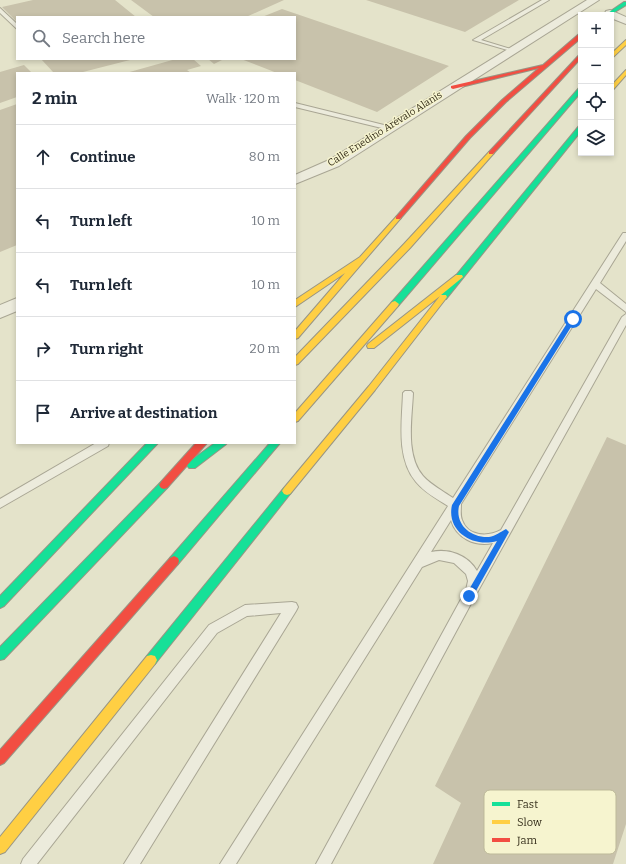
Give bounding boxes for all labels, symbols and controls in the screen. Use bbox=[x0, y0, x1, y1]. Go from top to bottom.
map controls bbox=[578, 12, 614, 156]
button: + bbox=[578, 12, 614, 48]
search box bbox=[16, 16, 296, 60]
icon: search bbox=[30, 27, 52, 49]
text: Search here bbox=[62, 29, 145, 47]
button: − bbox=[578, 48, 614, 84]
button: locate bbox=[578, 84, 614, 120]
text: 2 min bbox=[32, 88, 77, 109]
street label: Calle Enedino Arévalo Alanís bbox=[325, 88, 445, 169]
text: Walk · 120 m bbox=[206, 91, 280, 106]
button: layers bbox=[578, 120, 614, 156]
icon: ahead bbox=[32, 146, 54, 168]
text: Continue bbox=[70, 148, 136, 166]
text: 80 m bbox=[249, 149, 280, 164]
icon: left bbox=[32, 210, 54, 232]
text: Turn left bbox=[70, 212, 132, 230]
text: 10 m bbox=[251, 213, 280, 228]
icon: left bbox=[32, 274, 54, 296]
text: Turn left bbox=[70, 276, 132, 294]
text: 10 m bbox=[251, 277, 280, 292]
route start bbox=[564, 310, 582, 328]
icon: right bbox=[32, 338, 54, 360]
text: Turn right bbox=[70, 340, 143, 358]
text: 20 m bbox=[250, 341, 280, 356]
icon: arrive bbox=[32, 402, 54, 424]
text: Arrive at destination bbox=[70, 404, 217, 422]
route end bbox=[460, 587, 478, 605]
legend bbox=[484, 790, 616, 854]
text: Fast bbox=[517, 798, 538, 811]
text: Slow bbox=[517, 816, 542, 829]
text: Jam bbox=[516, 834, 537, 847]

